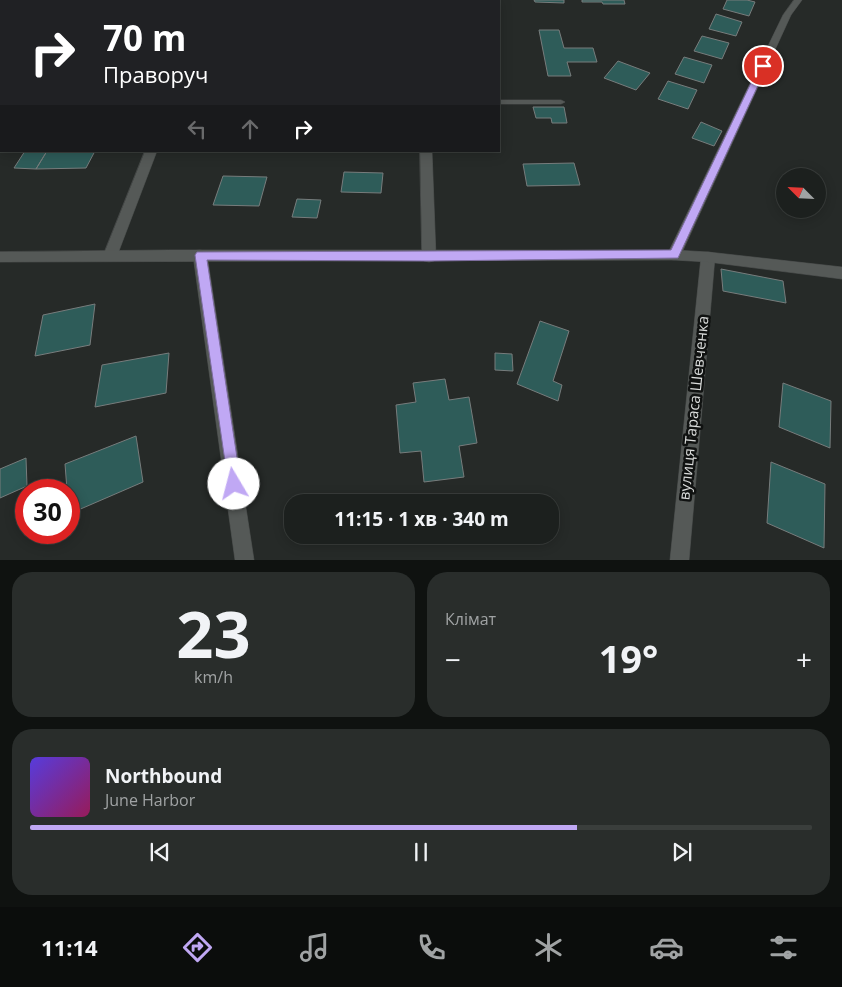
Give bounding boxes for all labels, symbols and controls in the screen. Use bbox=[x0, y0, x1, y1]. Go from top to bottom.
text: 70 m bbox=[103, 14, 186, 61]
icon: right bbox=[20, 20, 85, 85]
pin bbox=[742, 45, 784, 87]
icon: arrive bbox=[749, 52, 777, 80]
text: Праворуч bbox=[103, 59, 208, 89]
icon: left bbox=[183, 115, 211, 143]
icon: ahead bbox=[236, 115, 264, 143]
icon: right bbox=[289, 115, 317, 143]
north arrow bbox=[776, 168, 826, 218]
map controls bbox=[776, 168, 826, 218]
street label: вулиця Тараса Шевченка bbox=[673, 315, 713, 501]
position arrow bbox=[207, 457, 259, 509]
speed limit sign: 30 bbox=[15, 479, 80, 544]
text: 11:15 · 1 хв · 340 m bbox=[334, 506, 509, 532]
text: 23 bbox=[176, 589, 251, 677]
text: Клімат bbox=[445, 608, 496, 630]
text: 19° bbox=[599, 632, 658, 684]
text: − bbox=[445, 640, 461, 678]
text: + bbox=[796, 640, 812, 678]
text: km/h bbox=[194, 666, 233, 688]
text: Northbound bbox=[105, 763, 222, 789]
text: June Harbor bbox=[105, 789, 195, 811]
icon: previous bbox=[146, 838, 174, 866]
icon: pause bbox=[407, 838, 435, 866]
icon: next bbox=[668, 838, 696, 866]
icon: directions bbox=[180, 930, 215, 965]
icon: music bbox=[297, 930, 332, 965]
icon: phone bbox=[414, 930, 449, 965]
icon: climate bbox=[531, 930, 566, 965]
icon: car bbox=[649, 930, 684, 965]
icon: filters bbox=[766, 930, 801, 965]
text: 11:14 bbox=[41, 932, 98, 962]

